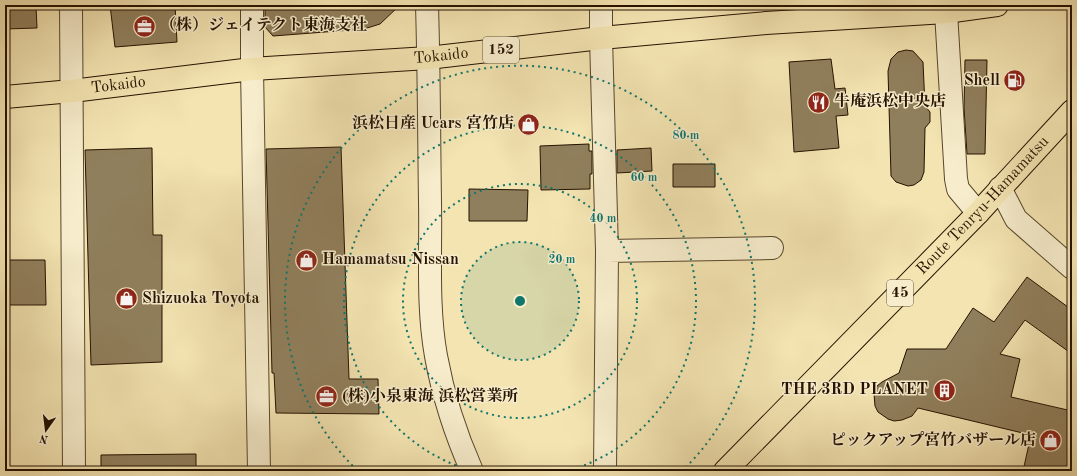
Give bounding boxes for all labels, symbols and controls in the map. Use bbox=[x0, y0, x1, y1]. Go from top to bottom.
office icon: （株）ジェイテクト東海支社 bbox=[132, 13, 158, 39]
place label: （株）ジェイテクト東海支社 bbox=[160, 16, 367, 34]
road number: 152 bbox=[483, 37, 519, 63]
street label: Tokaido bbox=[413, 45, 469, 67]
fuel station icon: Shell bbox=[1002, 68, 1028, 94]
place label: Shell bbox=[964, 73, 1000, 89]
street label: Tokaido bbox=[90, 74, 147, 97]
restaurant icon: 牛庵浜松中央店 bbox=[806, 89, 832, 115]
place label: 牛庵浜松中央店 bbox=[834, 92, 946, 110]
shop icon: 浜松日産 Ucars 宮竹店 bbox=[516, 111, 542, 137]
place label: 浜松日産 Ucars 宮竹店 bbox=[352, 114, 514, 132]
text: 80 m bbox=[673, 130, 700, 142]
street label: Route Tenryu-Hamamatsu bbox=[914, 133, 1052, 278]
text: 60 m bbox=[631, 172, 658, 184]
text: 40 m bbox=[590, 213, 617, 225]
shop icon: Hamamatsu Nissan bbox=[293, 247, 319, 273]
place label: Hamamatsu Nissan bbox=[322, 252, 459, 268]
text: 20 m bbox=[549, 254, 576, 266]
road number: 45 bbox=[887, 280, 913, 306]
shop icon: Shizuoka Toyota bbox=[113, 286, 139, 312]
place label: Shizuoka Toyota bbox=[142, 291, 260, 307]
centre of rings bbox=[513, 294, 527, 308]
building icon: THE 3RD PLANET bbox=[931, 377, 957, 403]
place label: THE 3RD PLANET bbox=[781, 382, 928, 398]
office icon: (株)小泉東海 浜松営業所 bbox=[314, 384, 340, 410]
place label: (株)小泉東海 浜松営業所 bbox=[342, 387, 518, 405]
north arrow bbox=[26, 410, 66, 450]
shop icon: ピックアップ宮竹バザール店 bbox=[1038, 428, 1064, 454]
place label: ピックアップ宮竹バザール店 bbox=[830, 431, 1036, 449]
text: N bbox=[38, 432, 49, 445]

